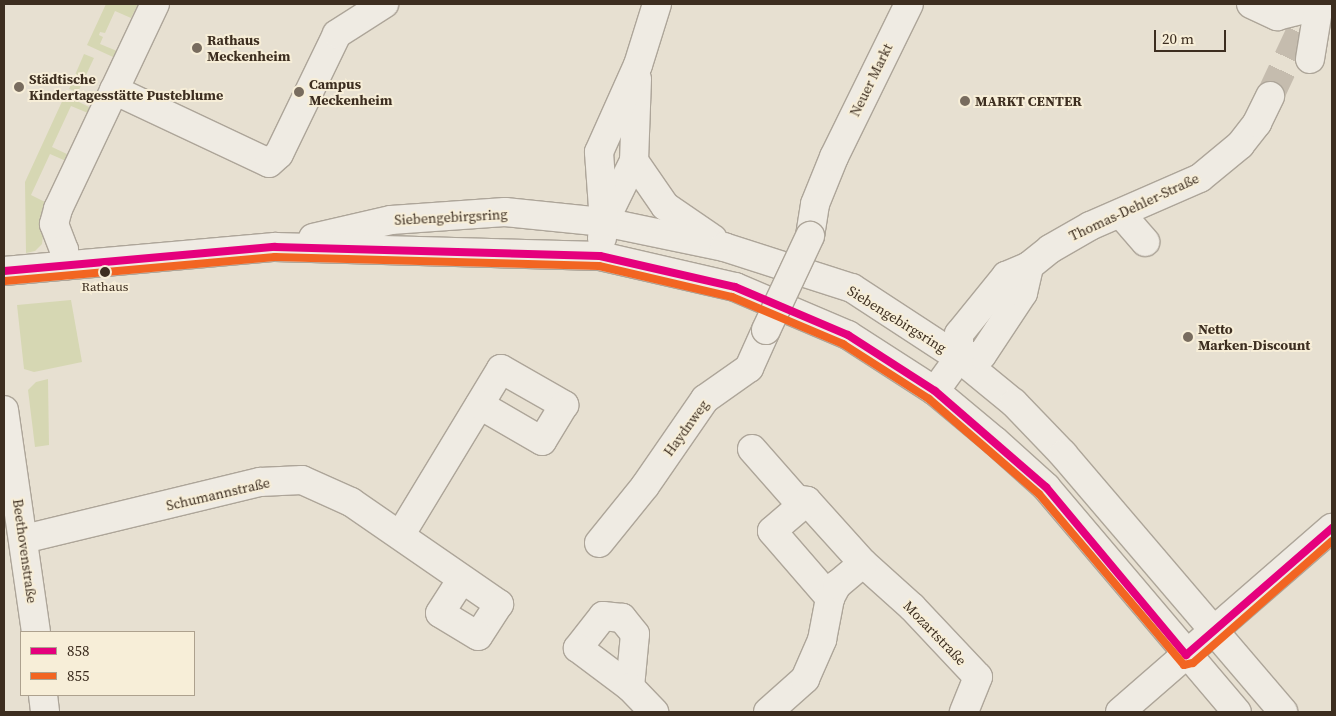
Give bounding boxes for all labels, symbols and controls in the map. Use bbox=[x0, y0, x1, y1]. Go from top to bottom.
scale bar bbox=[1156, 20, 1228, 52]
text: 20 m bbox=[1162, 28, 1194, 49]
place label: Rathaus Meckenheim bbox=[207, 32, 290, 64]
street label: Neuer Markt bbox=[846, 41, 896, 119]
marker: Rathaus Meckenheim bbox=[191, 42, 203, 54]
place label: Städtische Kindertagesstätte Pusteblume bbox=[29, 71, 223, 104]
place label: Campus Meckenheim bbox=[309, 76, 392, 108]
marker: Städtische Kindertagesstätte Pusteblume bbox=[13, 81, 25, 93]
marker: Campus Meckenheim bbox=[293, 86, 305, 98]
place label: MARKT CENTER bbox=[975, 93, 1082, 109]
marker: MARKT CENTER bbox=[959, 95, 971, 107]
street label: Thomas-Dehler-Straße bbox=[1066, 170, 1202, 244]
street label: Siebengebirgsring bbox=[394, 206, 508, 228]
marker: Rathaus bbox=[100, 267, 110, 277]
place label: Rathaus bbox=[82, 279, 128, 295]
street label: Siebengebirgsring bbox=[844, 282, 950, 356]
place label: Netto Marken-Discount bbox=[1198, 321, 1310, 354]
marker: Netto Marken-Discount bbox=[1182, 331, 1194, 343]
street label: Haydnweg bbox=[660, 397, 712, 459]
street label: Schumannstraße bbox=[164, 474, 272, 514]
street label: Beethovenstraße bbox=[9, 498, 41, 604]
street label: Mozartstraße bbox=[900, 597, 970, 669]
legend bbox=[20, 631, 195, 696]
text: 858 bbox=[67, 640, 90, 661]
text: 855 bbox=[67, 665, 90, 686]

